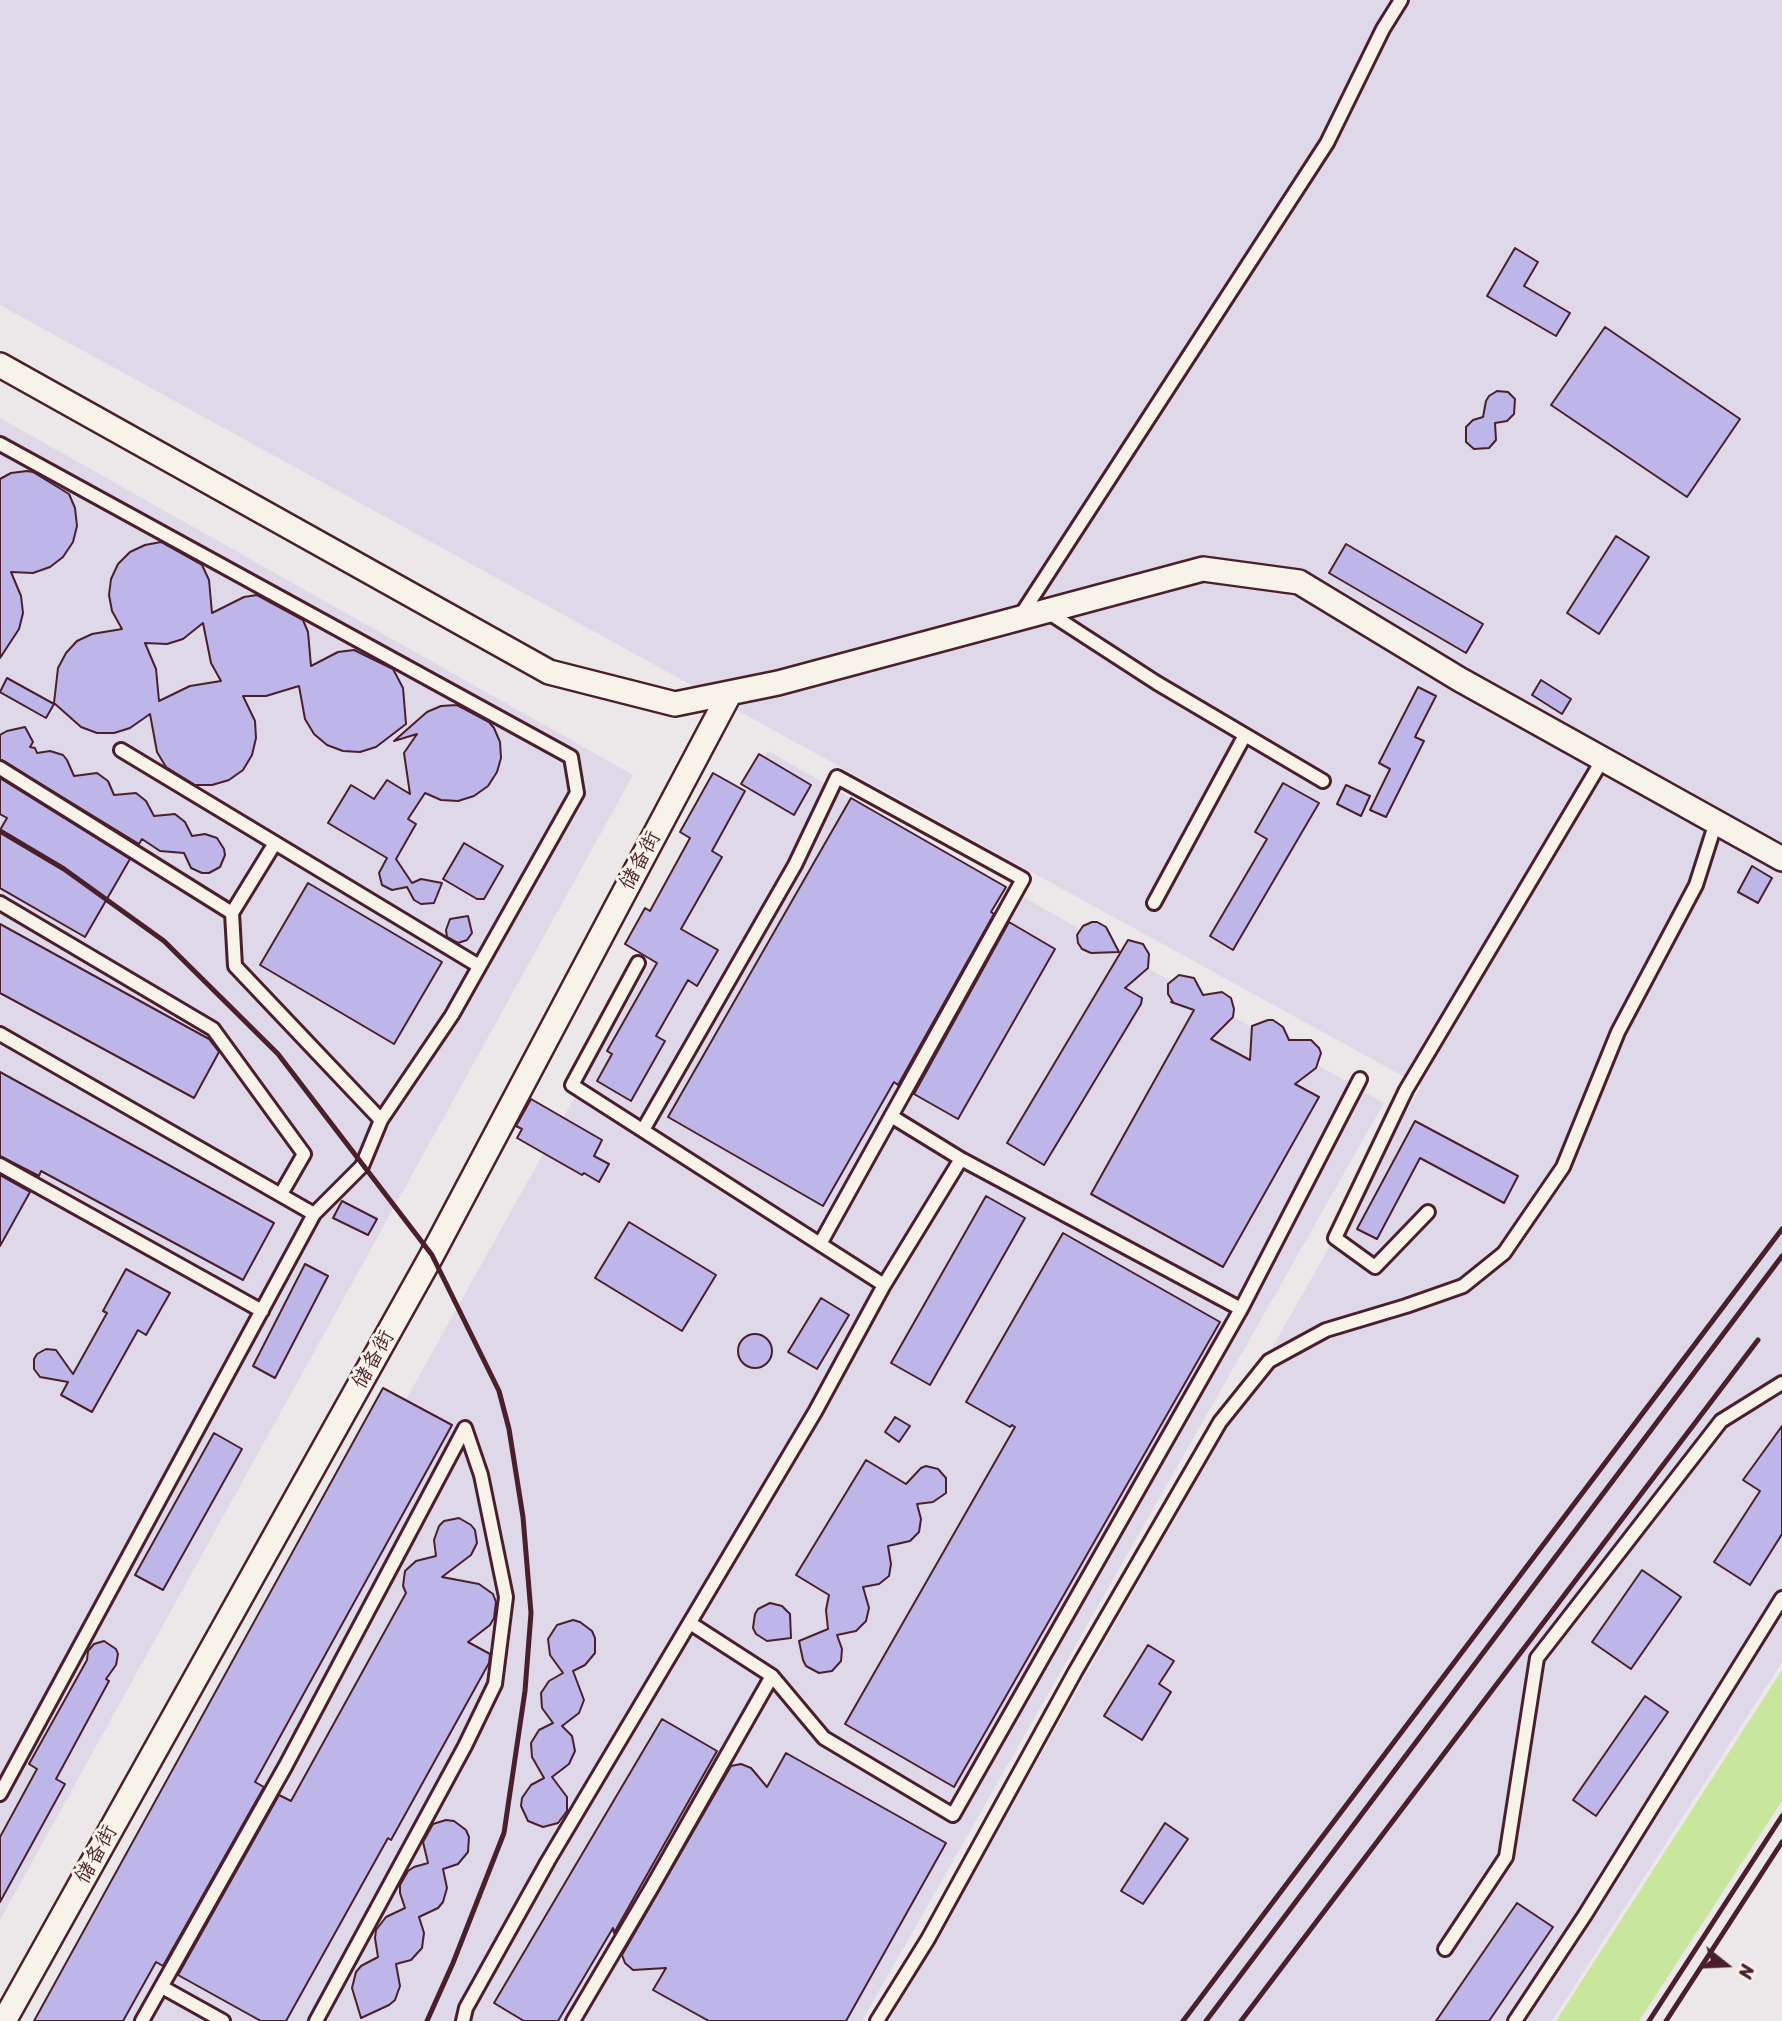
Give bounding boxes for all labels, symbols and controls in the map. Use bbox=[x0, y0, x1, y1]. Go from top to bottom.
street label: 储备街 bbox=[615, 827, 667, 895]
street label: 储备街 bbox=[348, 1326, 400, 1394]
street label: 储备街 bbox=[71, 1821, 123, 1889]
north arrow bbox=[1691, 1930, 1761, 2000]
text: N bbox=[1729, 1960, 1764, 1983]

